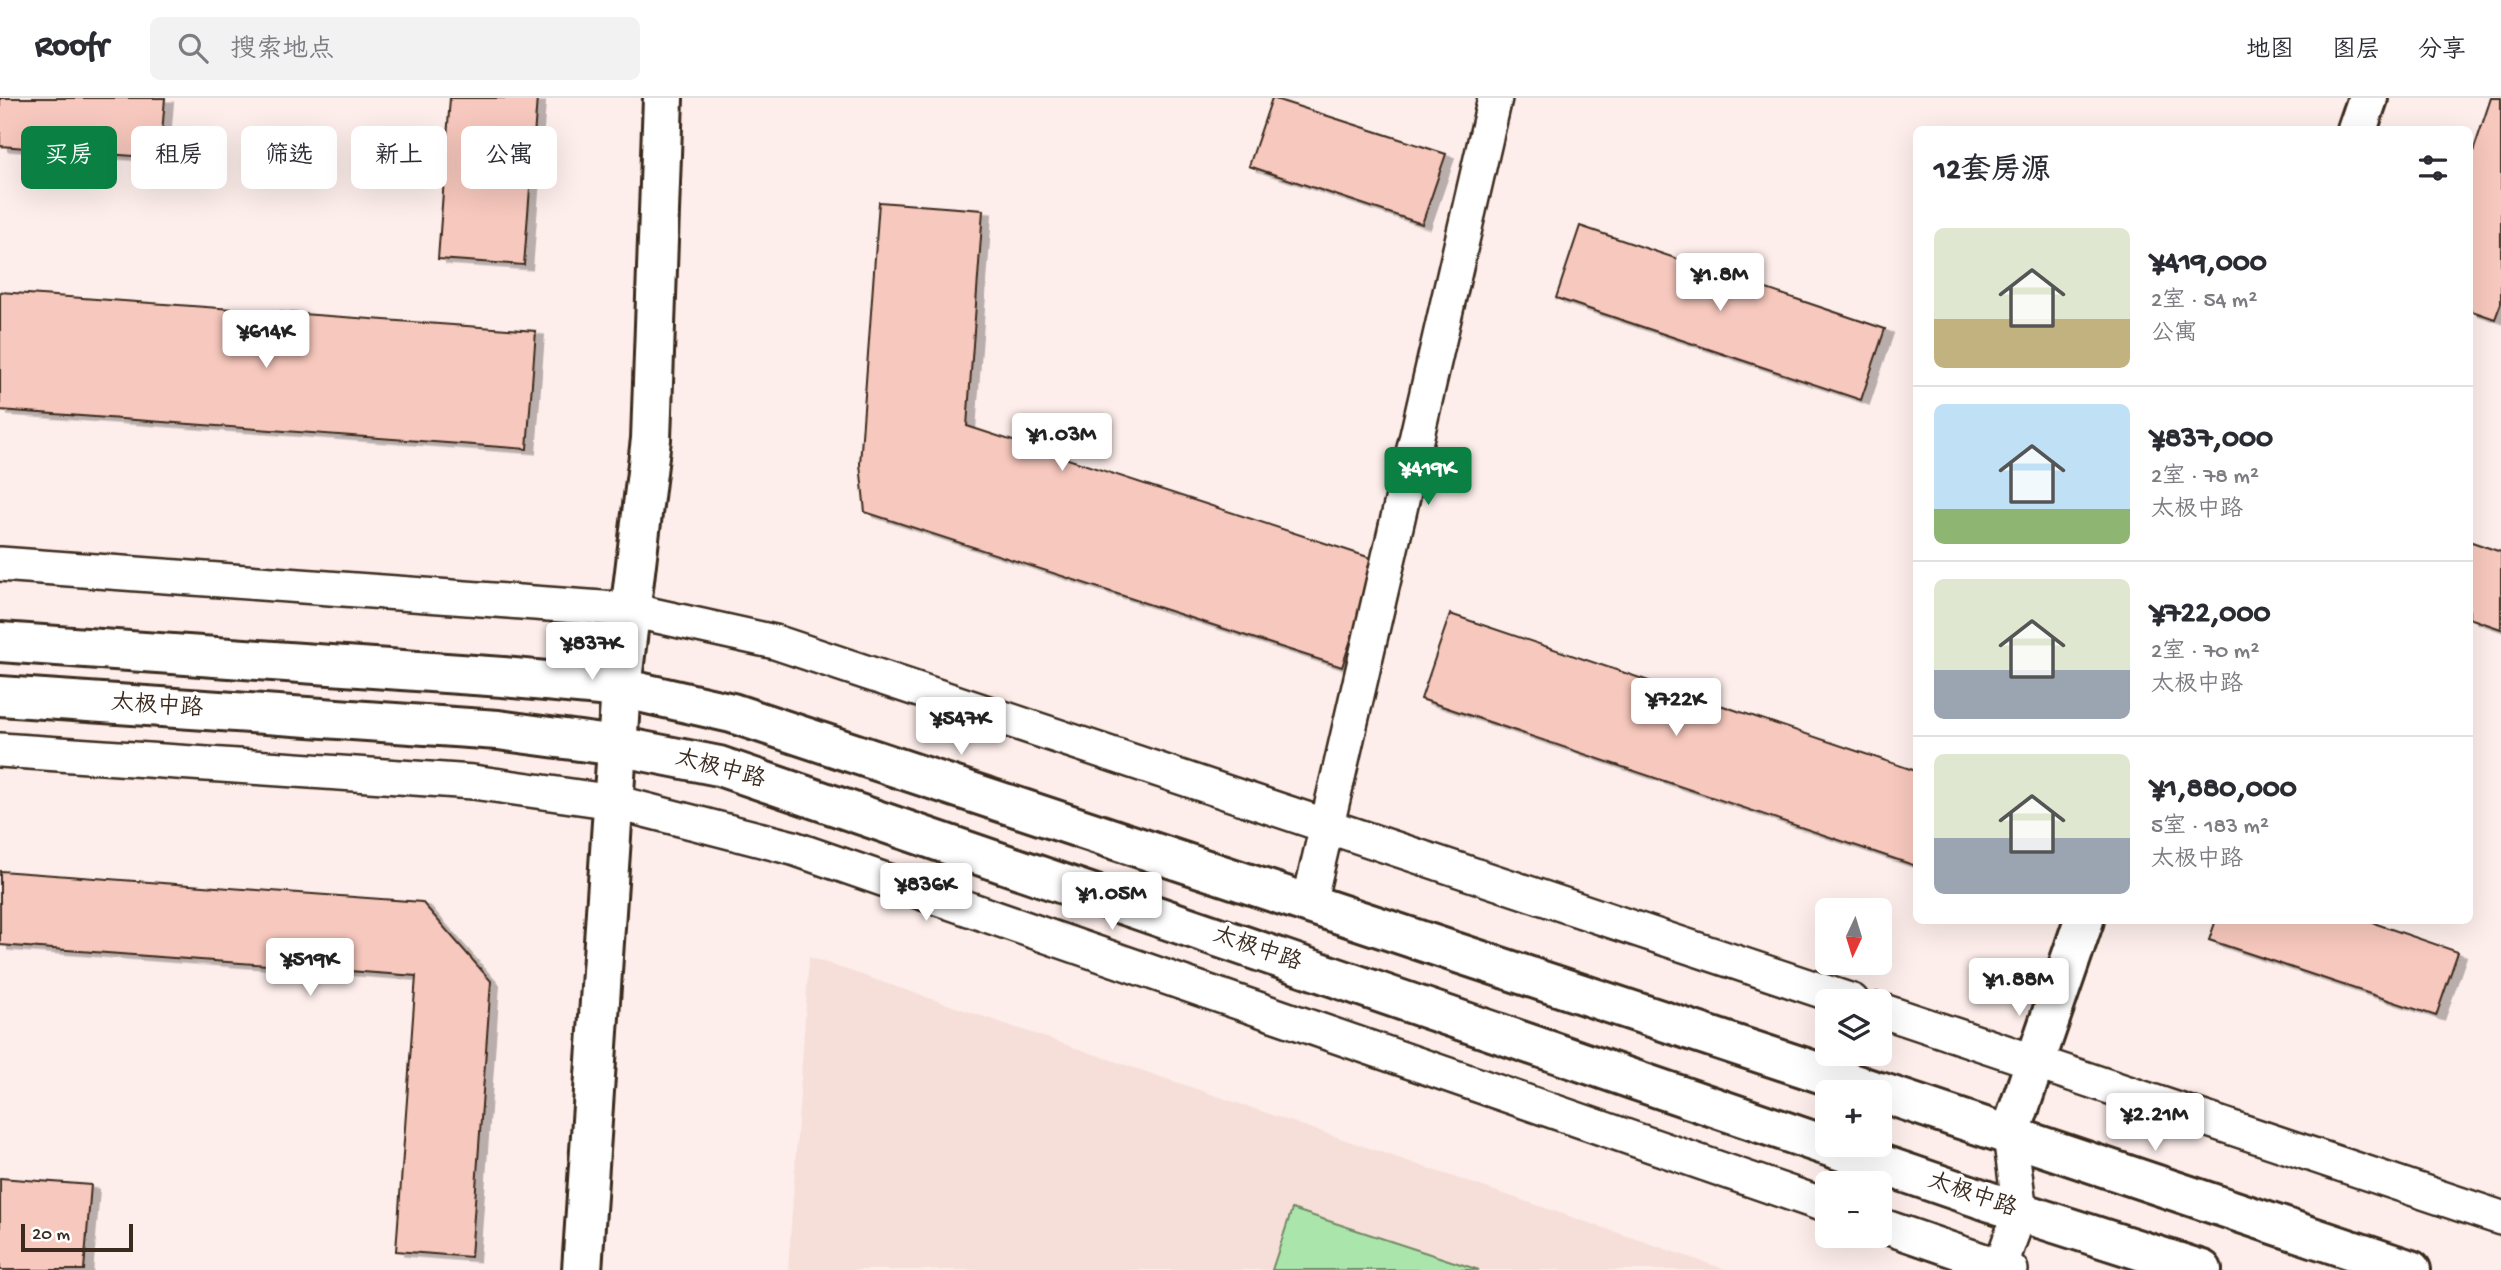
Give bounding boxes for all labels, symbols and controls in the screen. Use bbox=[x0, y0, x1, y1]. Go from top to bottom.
search box bbox=[150, 17, 640, 80]
text: Roofr bbox=[35, 29, 108, 67]
icon: search bbox=[174, 29, 212, 67]
text: 搜索地点 bbox=[230, 36, 334, 67]
text: 地图 bbox=[2246, 37, 2294, 66]
text: 图层 bbox=[2332, 37, 2380, 66]
text: 分享 bbox=[2418, 37, 2466, 66]
chip: 买房 bbox=[21, 126, 117, 189]
chip: 租房 bbox=[131, 126, 227, 189]
chip: 筛选 bbox=[241, 126, 337, 189]
chip: 新上 bbox=[351, 126, 447, 189]
chip: 公寓 bbox=[461, 126, 557, 189]
icon: filters bbox=[2414, 149, 2452, 187]
text: 12套房源 bbox=[1934, 155, 2051, 190]
text: ¥419,000 bbox=[2151, 247, 2267, 282]
pin: ¥1.8M bbox=[1671, 254, 1769, 313]
icon: home bbox=[1990, 256, 2074, 340]
text: ¥1.8M bbox=[1692, 262, 1748, 289]
text: 2室 · 54 m² bbox=[2151, 288, 2257, 315]
pin: ¥614K bbox=[217, 310, 315, 370]
text: ¥614K bbox=[238, 319, 294, 346]
text: 公寓 bbox=[2151, 321, 2197, 348]
pin: ¥1.03M bbox=[1005, 414, 1119, 473]
text: ¥1.03M bbox=[1028, 422, 1096, 449]
text: ¥837,000 bbox=[2151, 423, 2273, 458]
icon: home bbox=[1990, 432, 2074, 516]
pin: ¥419K bbox=[1379, 448, 1477, 507]
text: ¥419K bbox=[1400, 456, 1456, 483]
text: 2室 · 78 m² bbox=[2151, 464, 2259, 491]
text: 太极中路 bbox=[2151, 497, 2243, 524]
text: ¥722,000 bbox=[2151, 598, 2270, 633]
icon: home bbox=[1990, 607, 2074, 691]
pin: ¥837K bbox=[543, 622, 641, 682]
text: ¥837K bbox=[562, 631, 622, 658]
text: 2室 · 70 m² bbox=[2151, 639, 2259, 666]
text: 太极中路 bbox=[2151, 672, 2243, 699]
pin: ¥722K bbox=[1627, 678, 1725, 738]
text: ¥722K bbox=[1647, 687, 1705, 714]
street label: 太极中路 bbox=[110, 689, 204, 724]
pin: ¥547K bbox=[912, 698, 1010, 757]
text: ¥547K bbox=[932, 706, 990, 733]
street label: 太极中路 bbox=[672, 744, 768, 795]
text: ¥1,880,000 bbox=[2151, 773, 2297, 808]
icon: home bbox=[1990, 782, 2074, 866]
text: 5室 · 183 m² bbox=[2151, 814, 2269, 841]
text: 太极中路 bbox=[2151, 847, 2243, 874]
pin: ¥836K bbox=[877, 864, 975, 923]
text: ¥836K bbox=[896, 872, 956, 899]
pin: ¥1.05M bbox=[1055, 872, 1169, 932]
text: ¥1.05M bbox=[1078, 881, 1146, 908]
north arrow bbox=[1815, 898, 1892, 975]
map controls bbox=[1815, 898, 1892, 1248]
street label: 太极中路 bbox=[1209, 921, 1305, 978]
pin: ¥519K bbox=[261, 939, 359, 998]
text: ¥519K bbox=[282, 947, 338, 974]
pin: ¥1.88M bbox=[1962, 958, 2076, 1018]
text: ¥1.88M bbox=[1985, 967, 2053, 994]
button: layers bbox=[1815, 989, 1892, 1066]
button: + bbox=[1815, 1080, 1892, 1157]
pin: ¥2.21M bbox=[2098, 1094, 2212, 1153]
text: ¥2.21M bbox=[2122, 1102, 2188, 1129]
street label: 太极中路 bbox=[1924, 1167, 2020, 1224]
button: − bbox=[1815, 1171, 1892, 1248]
scale bar bbox=[21, 1221, 133, 1253]
text: 20 m bbox=[32, 1224, 70, 1247]

